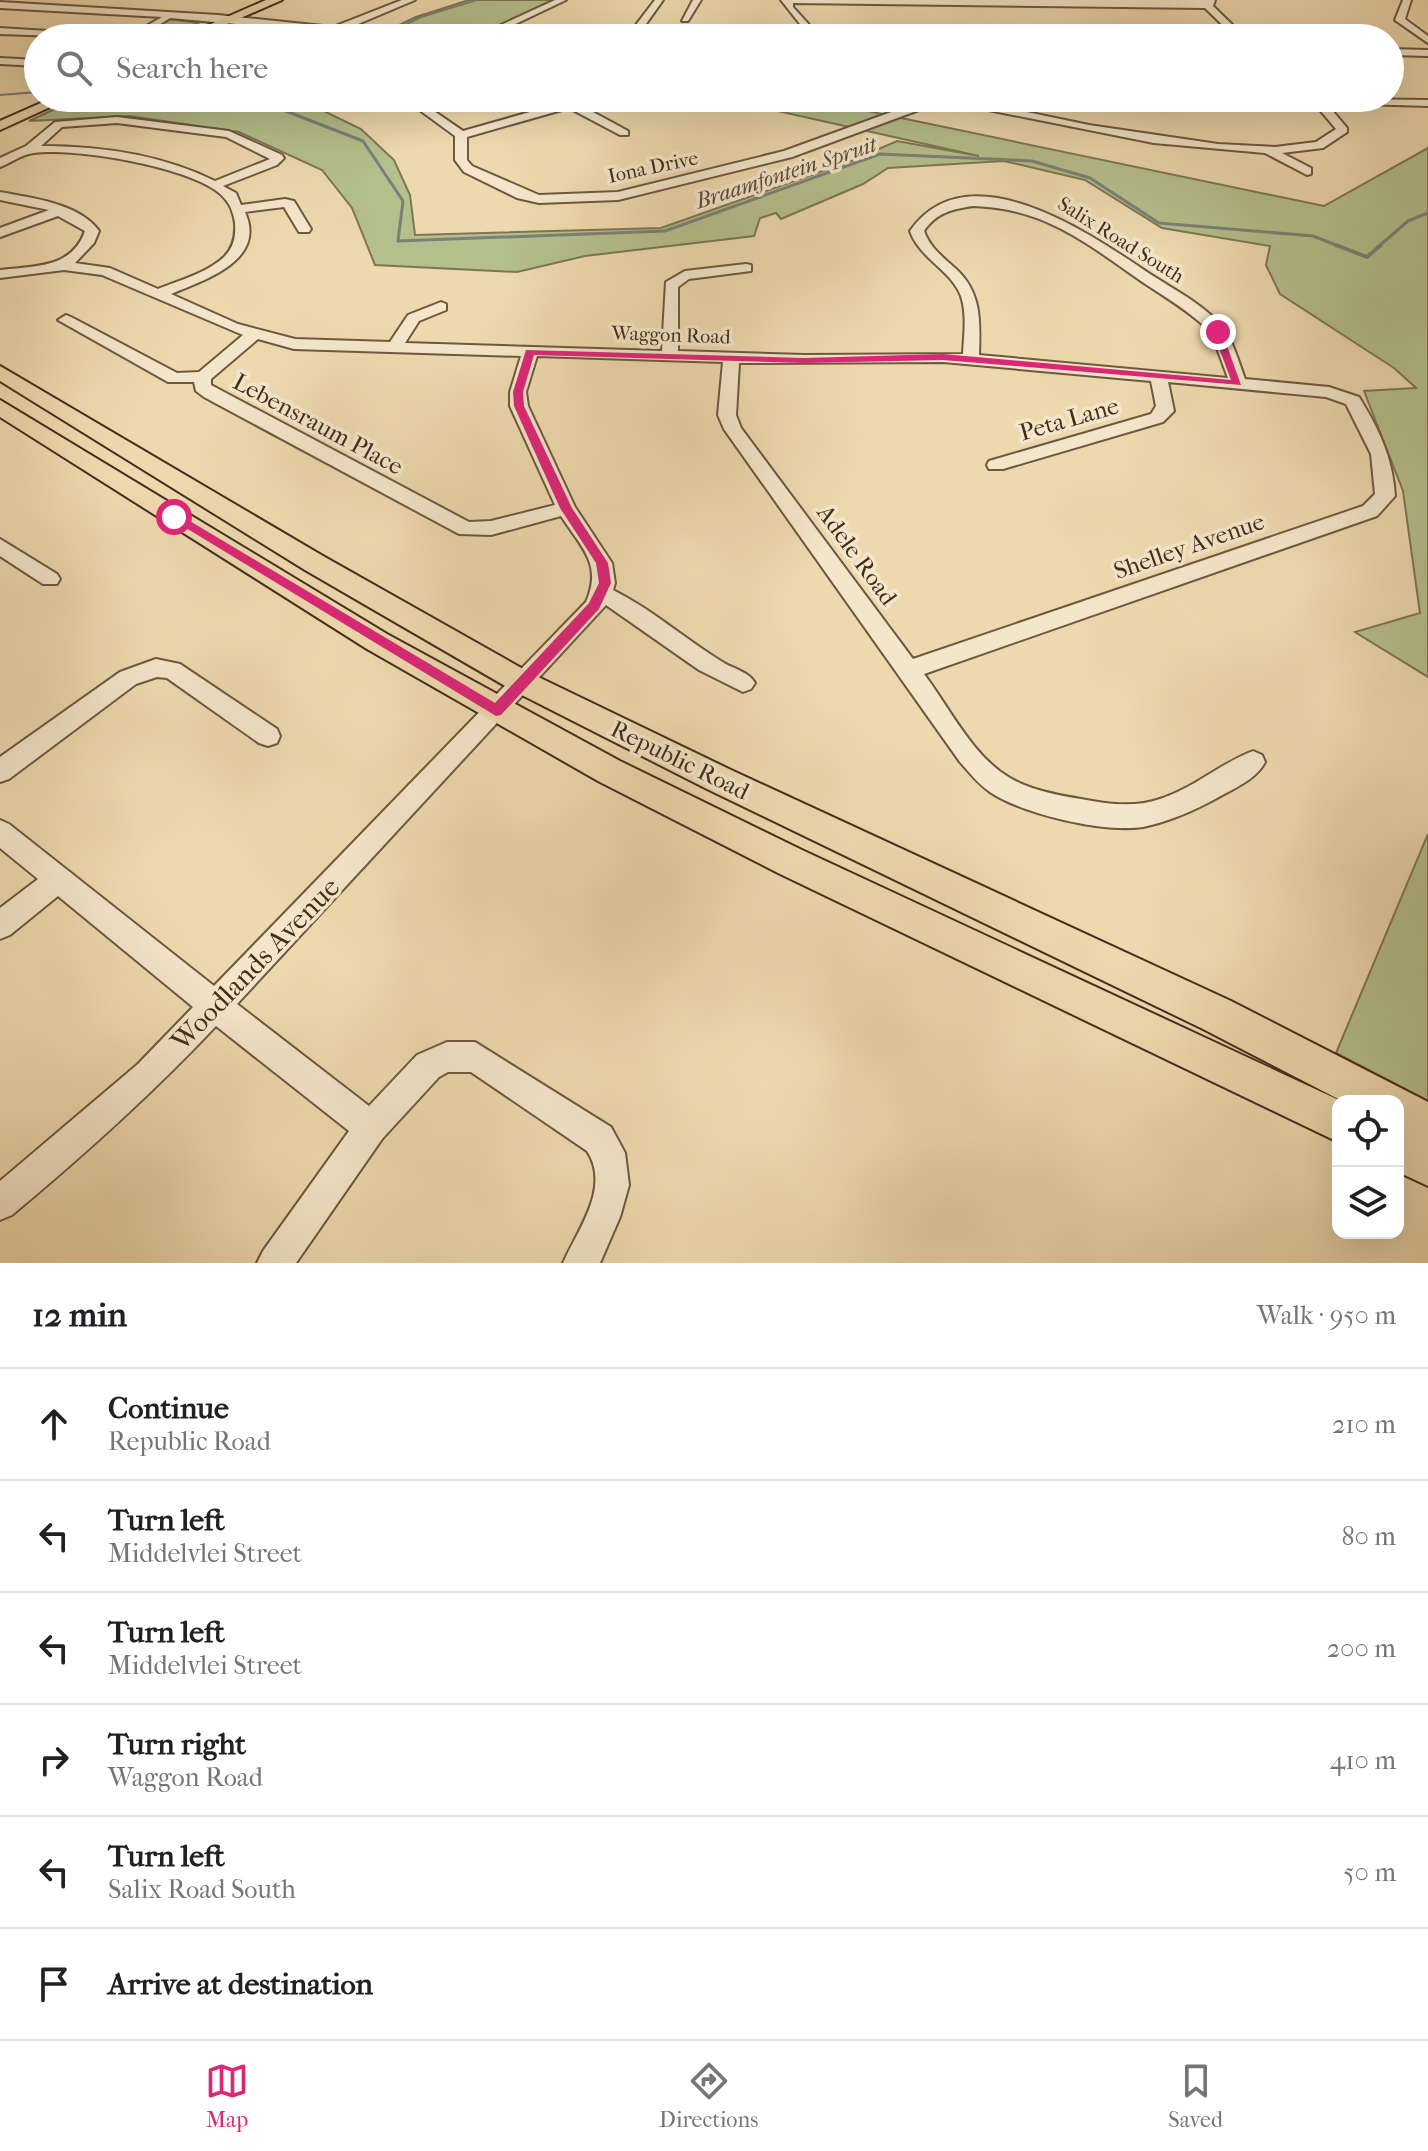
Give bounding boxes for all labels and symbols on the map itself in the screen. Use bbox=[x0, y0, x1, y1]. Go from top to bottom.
water label: Braamfontein Spruit bbox=[691, 131, 881, 215]
street label: Iona Drive bbox=[606, 146, 700, 188]
street label: Salix Road South bbox=[1054, 192, 1189, 288]
route end bbox=[1200, 314, 1236, 350]
street label: Waggon Road bbox=[610, 321, 732, 349]
street label: Lebensraum Place bbox=[228, 367, 408, 481]
street label: Peta Lane bbox=[1016, 391, 1122, 447]
route start bbox=[156, 499, 192, 535]
street label: Adele Road bbox=[811, 499, 903, 611]
street label: Shelley Avenue bbox=[1110, 507, 1268, 585]
street label: Republic Road bbox=[606, 714, 755, 806]
street label: Woodlands Avenue bbox=[163, 870, 346, 1058]

